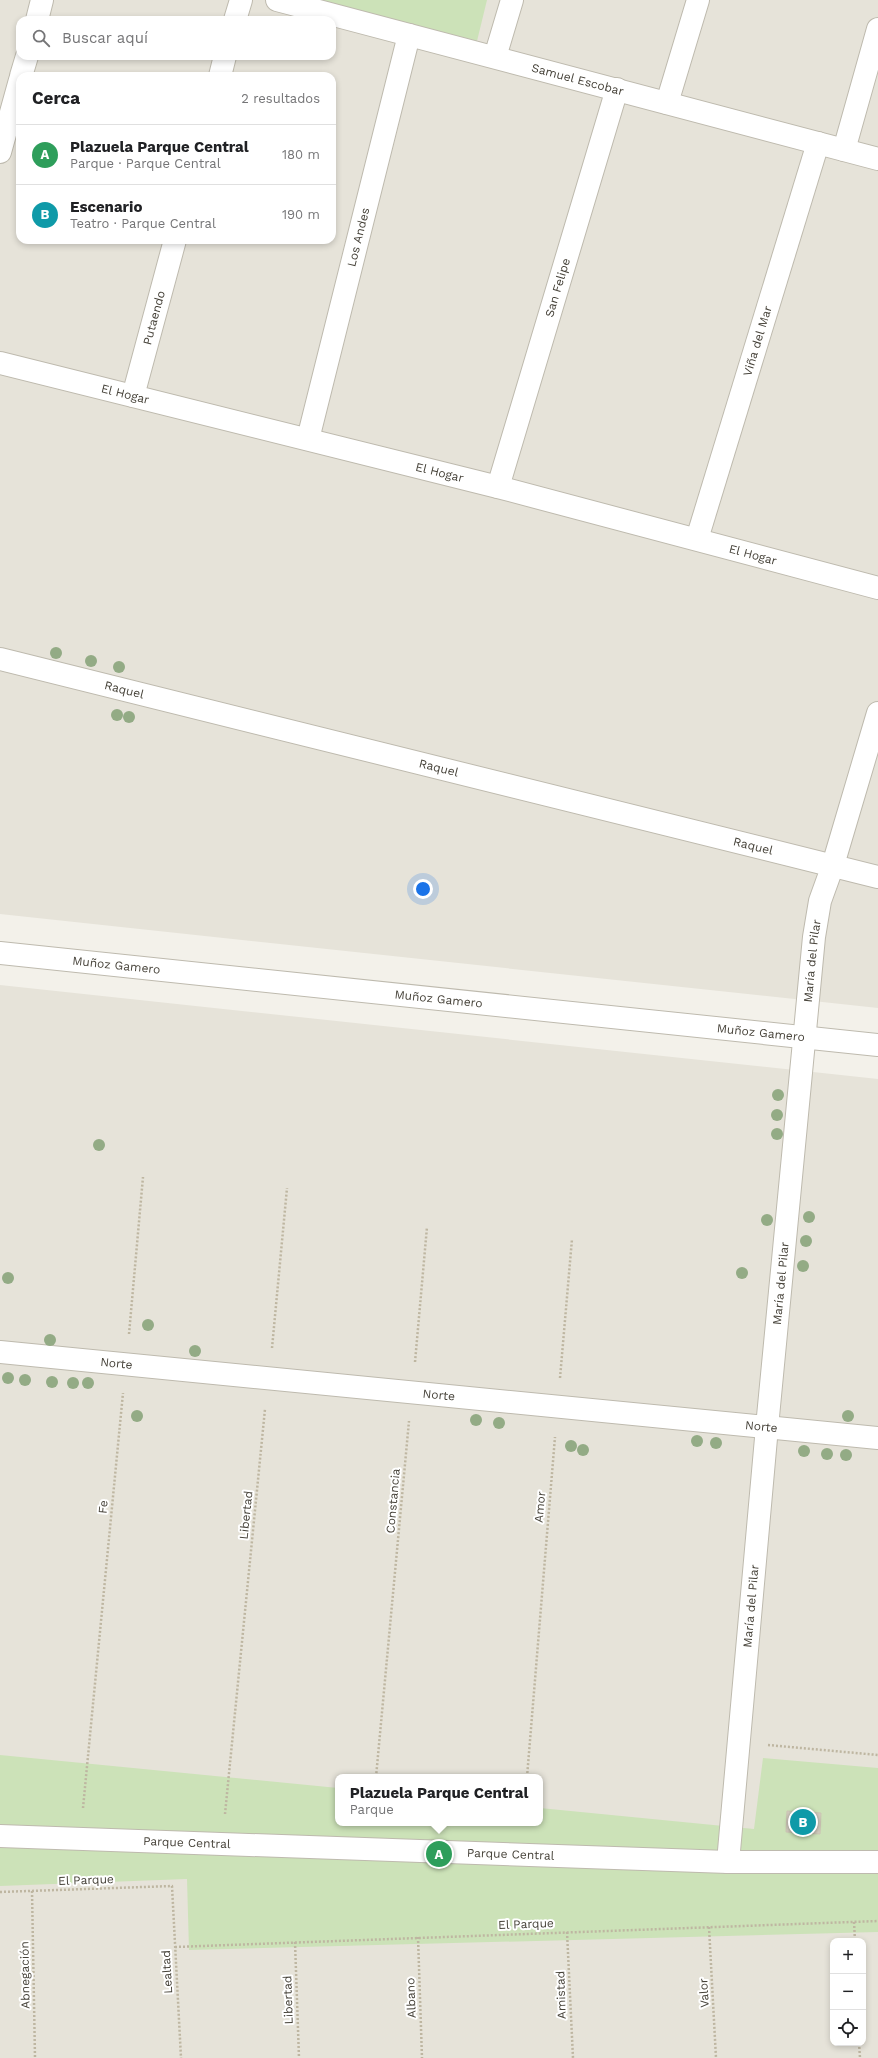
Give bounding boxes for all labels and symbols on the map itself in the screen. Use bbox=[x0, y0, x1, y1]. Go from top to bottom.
street label: Samuel Escobar bbox=[530, 61, 625, 98]
street label: Los Andes bbox=[344, 206, 373, 268]
street label: San Felipe bbox=[542, 256, 573, 319]
street label: Putaendo bbox=[140, 289, 168, 346]
street label: Viña del Mar bbox=[740, 304, 775, 378]
street label: El Hogar bbox=[100, 381, 151, 407]
street label: El Hogar bbox=[414, 460, 465, 485]
street label: El Hogar bbox=[727, 542, 779, 568]
street label: Raquel bbox=[103, 678, 146, 702]
street label: Raquel bbox=[417, 756, 460, 780]
street label: Raquel bbox=[732, 834, 775, 858]
your location bbox=[413, 879, 433, 899]
street label: María del Pilar bbox=[801, 918, 824, 1003]
street label: Muñoz Gamero bbox=[72, 954, 161, 977]
street label: Muñoz Gamero bbox=[394, 987, 483, 1011]
street label: Muñoz Gamero bbox=[716, 1021, 806, 1044]
street label: María del Pilar bbox=[770, 1241, 792, 1326]
street label: Norte bbox=[100, 1355, 133, 1372]
street label: Norte bbox=[422, 1386, 456, 1404]
street label: Norte bbox=[745, 1418, 778, 1435]
street label: Constancia bbox=[383, 1468, 403, 1534]
street label: Libertad bbox=[236, 1490, 256, 1540]
street label: Amor bbox=[532, 1491, 548, 1523]
street label: Fe bbox=[95, 1500, 111, 1514]
street label: María del Pilar bbox=[740, 1564, 762, 1648]
pin: B bbox=[790, 1807, 816, 1837]
street label: Parque Central bbox=[143, 1834, 231, 1851]
pin: A bbox=[426, 1839, 452, 1869]
street label: Parque Central bbox=[467, 1846, 555, 1863]
street label: El Parque bbox=[58, 1872, 114, 1888]
street label: El Parque bbox=[498, 1916, 554, 1932]
street label: Abnegación bbox=[17, 1941, 33, 2009]
street label: Lealtad bbox=[159, 1950, 175, 1994]
street label: Amistad bbox=[553, 1971, 569, 2019]
street label: Libertad bbox=[280, 1975, 296, 2025]
street label: Albano bbox=[403, 1977, 419, 2019]
street label: Valor bbox=[696, 1978, 712, 2008]

